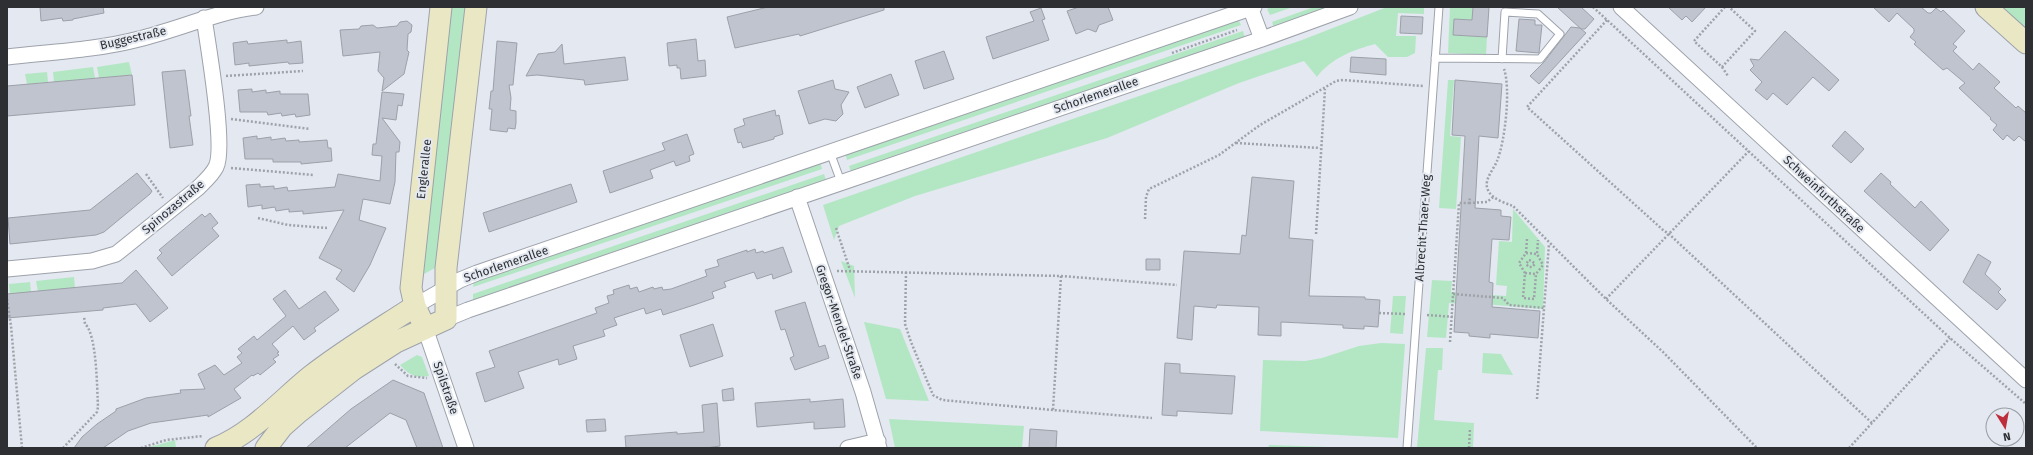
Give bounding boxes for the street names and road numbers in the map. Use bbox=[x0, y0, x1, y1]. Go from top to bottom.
street label: Buggestraße bbox=[99, 24, 167, 52]
street label: Schorlemerallee bbox=[1052, 74, 1140, 116]
street label: Englerallee bbox=[414, 138, 434, 200]
street label: Schweinfurthstraße bbox=[1780, 153, 1868, 235]
street label: Albrecht-Thaer-Weg bbox=[1412, 173, 1434, 282]
street label: Spinozastraße bbox=[139, 177, 207, 237]
street label: Schorlemerallee bbox=[462, 243, 550, 285]
street label: Gregor-Mendel-Straße bbox=[813, 263, 865, 381]
street label: Spilstraße bbox=[430, 360, 462, 416]

